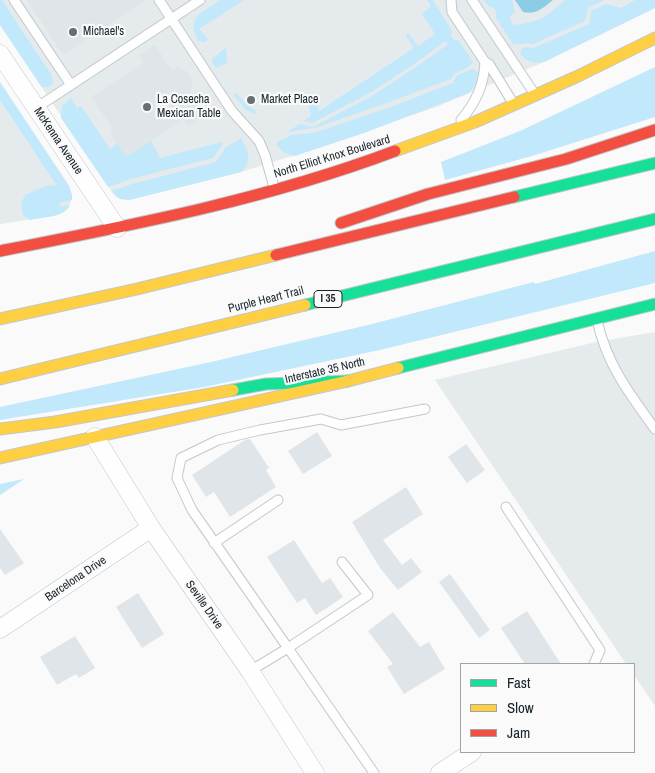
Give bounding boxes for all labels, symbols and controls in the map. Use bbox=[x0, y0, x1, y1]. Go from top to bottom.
place label: Michael's bbox=[83, 25, 124, 39]
marker: Michael's bbox=[67, 26, 79, 38]
place label: La Cosecha Mexican Table bbox=[157, 93, 221, 121]
place label: Market Place bbox=[261, 93, 318, 107]
marker: Market Place bbox=[245, 94, 257, 106]
marker: La Cosecha Mexican Table bbox=[141, 101, 153, 113]
street label: McKenna Avenue bbox=[30, 105, 86, 177]
street label: North Elliot Knox Boulevard bbox=[272, 132, 392, 182]
street label: Purple Heart Trail bbox=[227, 284, 305, 316]
road number: I 35 bbox=[314, 290, 342, 308]
street label: Interstate 35 North bbox=[284, 355, 366, 387]
street label: Barcelona Drive bbox=[43, 553, 109, 605]
street label: Seville Drive bbox=[182, 578, 226, 632]
legend bbox=[460, 663, 635, 753]
text: Fast bbox=[507, 672, 530, 693]
text: Slow bbox=[507, 697, 534, 718]
text: Jam bbox=[507, 722, 530, 743]

